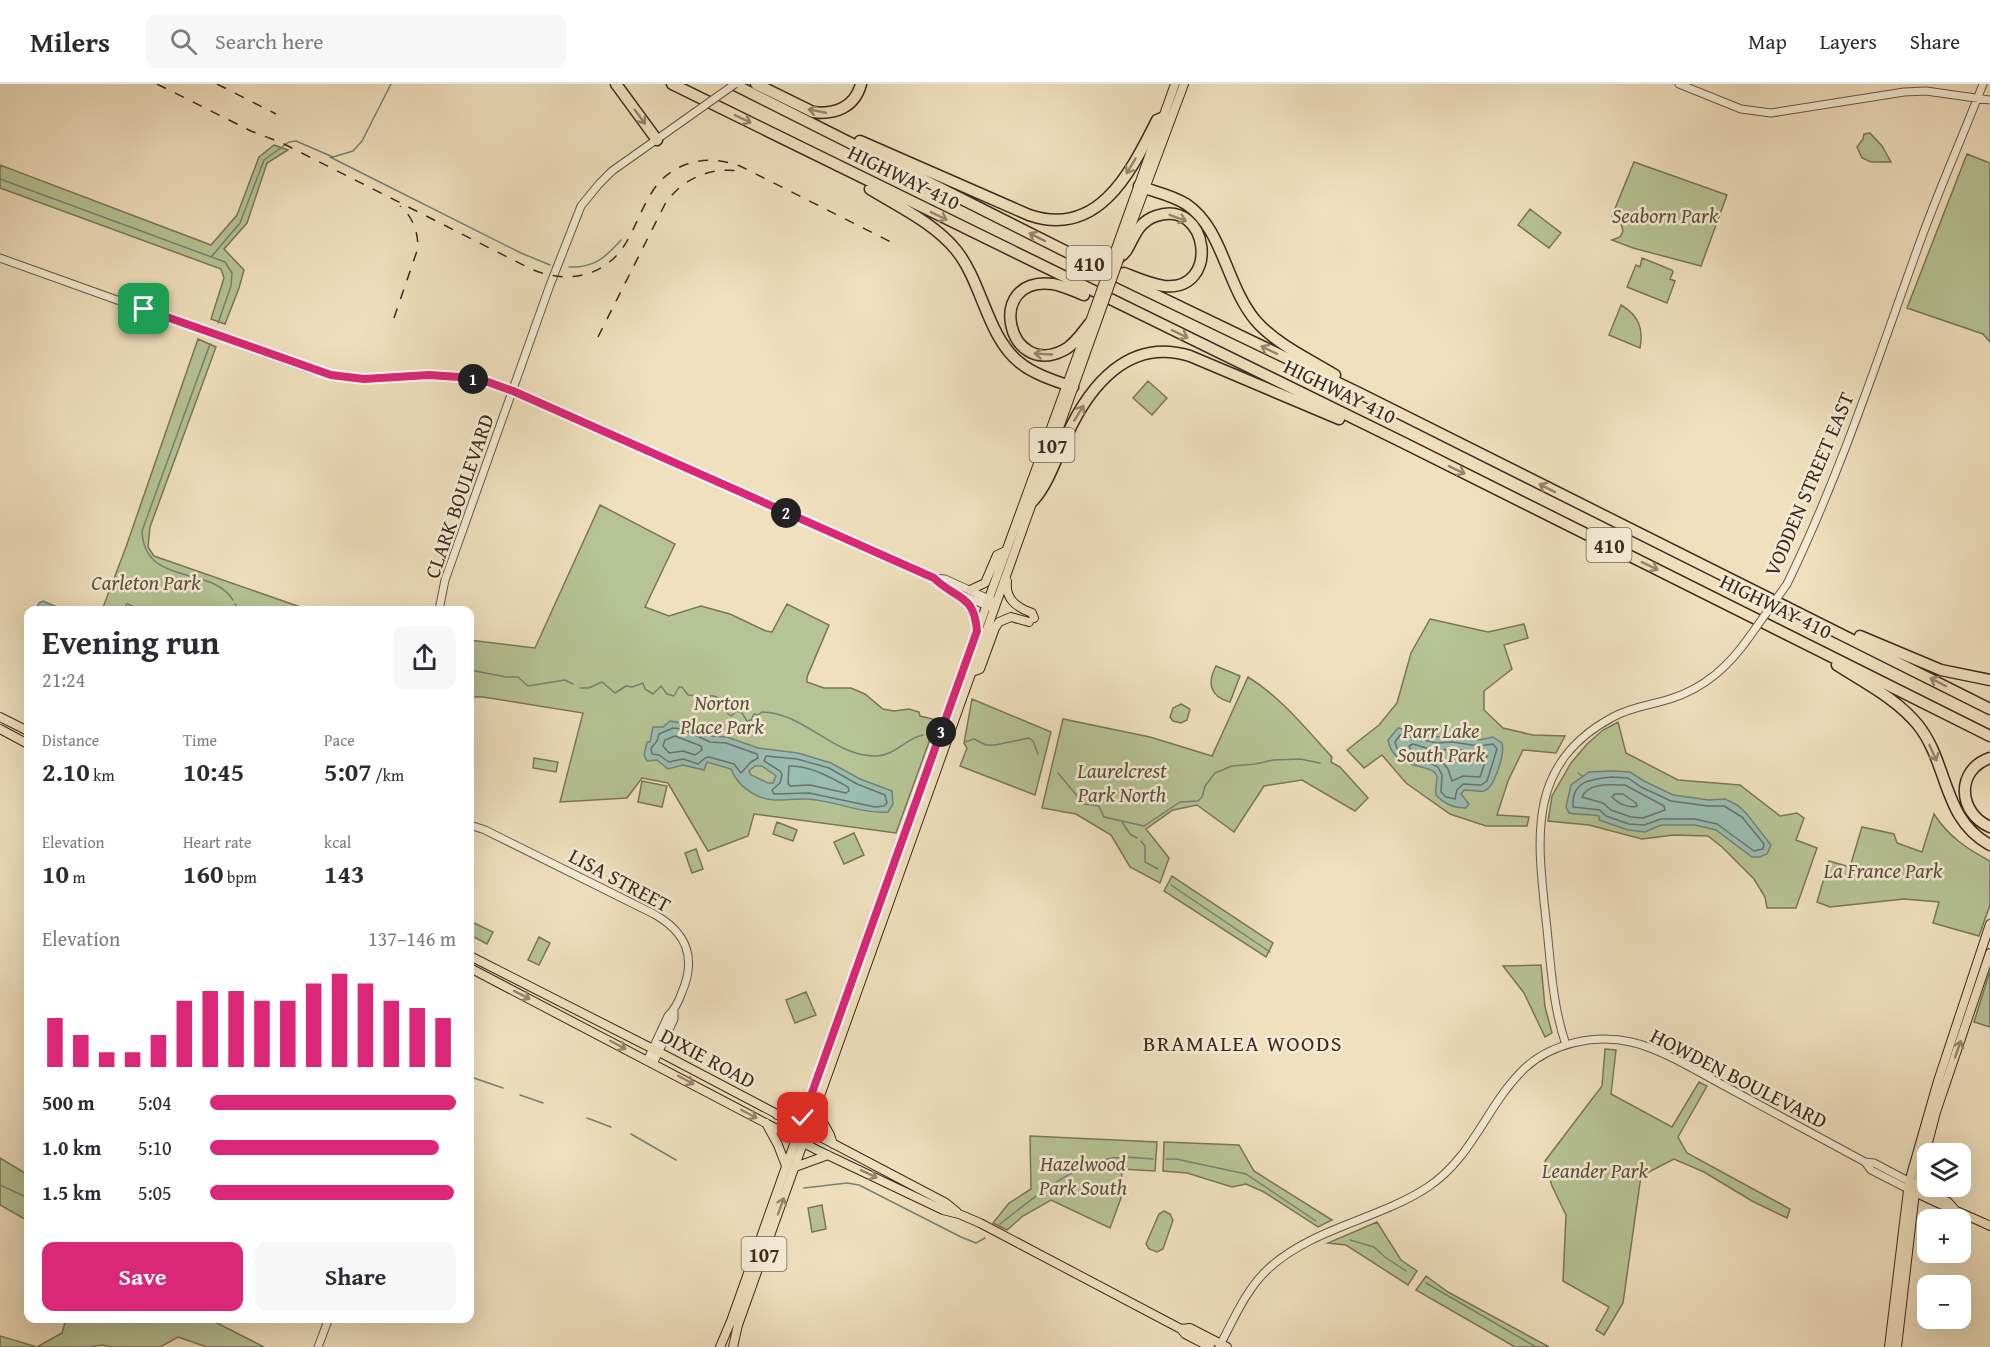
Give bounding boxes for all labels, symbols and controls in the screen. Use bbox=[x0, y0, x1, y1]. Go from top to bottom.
search box bbox=[146, 14, 566, 68]
text: Milers bbox=[30, 21, 110, 62]
icon: search bbox=[167, 25, 200, 58]
text: Search here bbox=[215, 25, 324, 57]
text: Map bbox=[1748, 26, 1787, 57]
text: Layers bbox=[1820, 26, 1877, 57]
text: Share bbox=[1910, 26, 1960, 57]
one-way arrow bbox=[808, 105, 827, 116]
one-way arrow bbox=[634, 108, 646, 124]
one-way arrow bbox=[733, 114, 751, 126]
street label: HIGHWAY 410 bbox=[843, 136, 965, 218]
one-way arrow bbox=[1125, 157, 1137, 174]
park label: Seaborn Park bbox=[1612, 200, 1719, 231]
one-way arrow bbox=[929, 211, 947, 223]
one-way arrow bbox=[1169, 213, 1187, 224]
one-way arrow bbox=[1028, 231, 1046, 242]
road number: 410 bbox=[1066, 246, 1112, 280]
pin bbox=[118, 283, 169, 334]
icon: arrive bbox=[127, 292, 160, 325]
one-way arrow bbox=[1170, 329, 1188, 341]
one-way arrow bbox=[1260, 343, 1278, 355]
one-way arrow bbox=[1034, 348, 1054, 359]
street label: HIGHWAY 410 bbox=[1279, 350, 1401, 432]
pin: 1 bbox=[458, 364, 488, 394]
text: 1 bbox=[469, 367, 477, 391]
street label: VODDEN STREET EAST bbox=[1756, 387, 1862, 581]
one-way arrow bbox=[1074, 405, 1086, 422]
street label: CLARK BOULEVARD bbox=[416, 410, 502, 582]
road number: 107 bbox=[1030, 428, 1074, 462]
one-way arrow bbox=[1447, 464, 1465, 476]
one-way arrow bbox=[1538, 482, 1556, 494]
pin: 2 bbox=[771, 498, 801, 528]
text: 2 bbox=[782, 501, 790, 525]
road number: 410 bbox=[1586, 528, 1632, 562]
one-way arrow bbox=[1641, 560, 1659, 572]
street label: HIGHWAY 410 bbox=[1715, 565, 1837, 647]
park label: Carleton Park bbox=[91, 567, 201, 598]
text: Evening run bbox=[42, 618, 219, 666]
button: share bbox=[393, 626, 456, 689]
text: 21:24 bbox=[42, 665, 85, 694]
one-way arrow bbox=[1929, 676, 1947, 688]
park label: Norton Place Park bbox=[679, 687, 764, 742]
park label: Parr Lake South Park bbox=[1397, 715, 1485, 770]
pin: 3 bbox=[926, 717, 956, 747]
text: 3 bbox=[937, 720, 945, 744]
text: Distance bbox=[42, 728, 99, 752]
text: Time bbox=[183, 728, 217, 752]
text: Pace bbox=[324, 728, 355, 752]
one-way arrow bbox=[1928, 744, 1939, 762]
text: 2.10 bbox=[42, 752, 90, 791]
text: 10:45 bbox=[183, 752, 244, 791]
text: 5:07 bbox=[324, 752, 372, 791]
park label: Laurelcrest Park North bbox=[1076, 755, 1167, 810]
text: km bbox=[90, 763, 114, 787]
text: /km bbox=[372, 763, 404, 787]
text: Elevation bbox=[42, 830, 105, 854]
text: Heart rate bbox=[183, 830, 252, 854]
text: kcal bbox=[324, 830, 351, 854]
street label: LISA STREET bbox=[564, 840, 677, 920]
text: 10 bbox=[42, 854, 69, 893]
text: 160 bbox=[183, 854, 223, 893]
text: 143 bbox=[324, 854, 364, 893]
park label: La France Park bbox=[1823, 855, 1943, 886]
text: m bbox=[69, 865, 86, 889]
text: bpm bbox=[223, 865, 257, 889]
text: Elevation bbox=[42, 924, 120, 953]
text: 137–146 m bbox=[368, 924, 456, 953]
one-way arrow bbox=[512, 990, 530, 1001]
street label: DIXIE ROAD bbox=[655, 1020, 761, 1096]
street label: HOWDEN BOULEVARD bbox=[1645, 1020, 1833, 1136]
district label: BRAMALEA WOODS bbox=[1143, 1027, 1343, 1059]
one-way arrow bbox=[609, 1040, 627, 1052]
one-way arrow bbox=[1953, 1040, 1964, 1059]
one-way arrow bbox=[677, 1075, 695, 1086]
text: 500 m bbox=[42, 1088, 95, 1117]
text: 5:04 bbox=[138, 1088, 172, 1117]
pin bbox=[777, 1092, 828, 1143]
icon: check bbox=[786, 1101, 819, 1134]
one-way arrow bbox=[739, 1109, 757, 1120]
text: 1.0 km bbox=[42, 1133, 101, 1162]
text: 5:10 bbox=[138, 1133, 172, 1162]
map controls bbox=[1917, 1143, 1971, 1329]
button: layers bbox=[1917, 1143, 1971, 1197]
park label: Hazelwood Park South bbox=[1038, 1148, 1127, 1203]
park label: Leander Park bbox=[1541, 1155, 1649, 1186]
one-way arrow bbox=[859, 1169, 877, 1181]
text: 1.5 km bbox=[42, 1178, 101, 1207]
text: 5:05 bbox=[138, 1178, 172, 1207]
one-way arrow bbox=[777, 1197, 788, 1216]
button: + bbox=[1917, 1209, 1971, 1263]
road number: 107 bbox=[742, 1237, 786, 1271]
button: Save bbox=[42, 1242, 243, 1311]
button: Share bbox=[255, 1242, 456, 1311]
button: − bbox=[1917, 1275, 1971, 1329]

